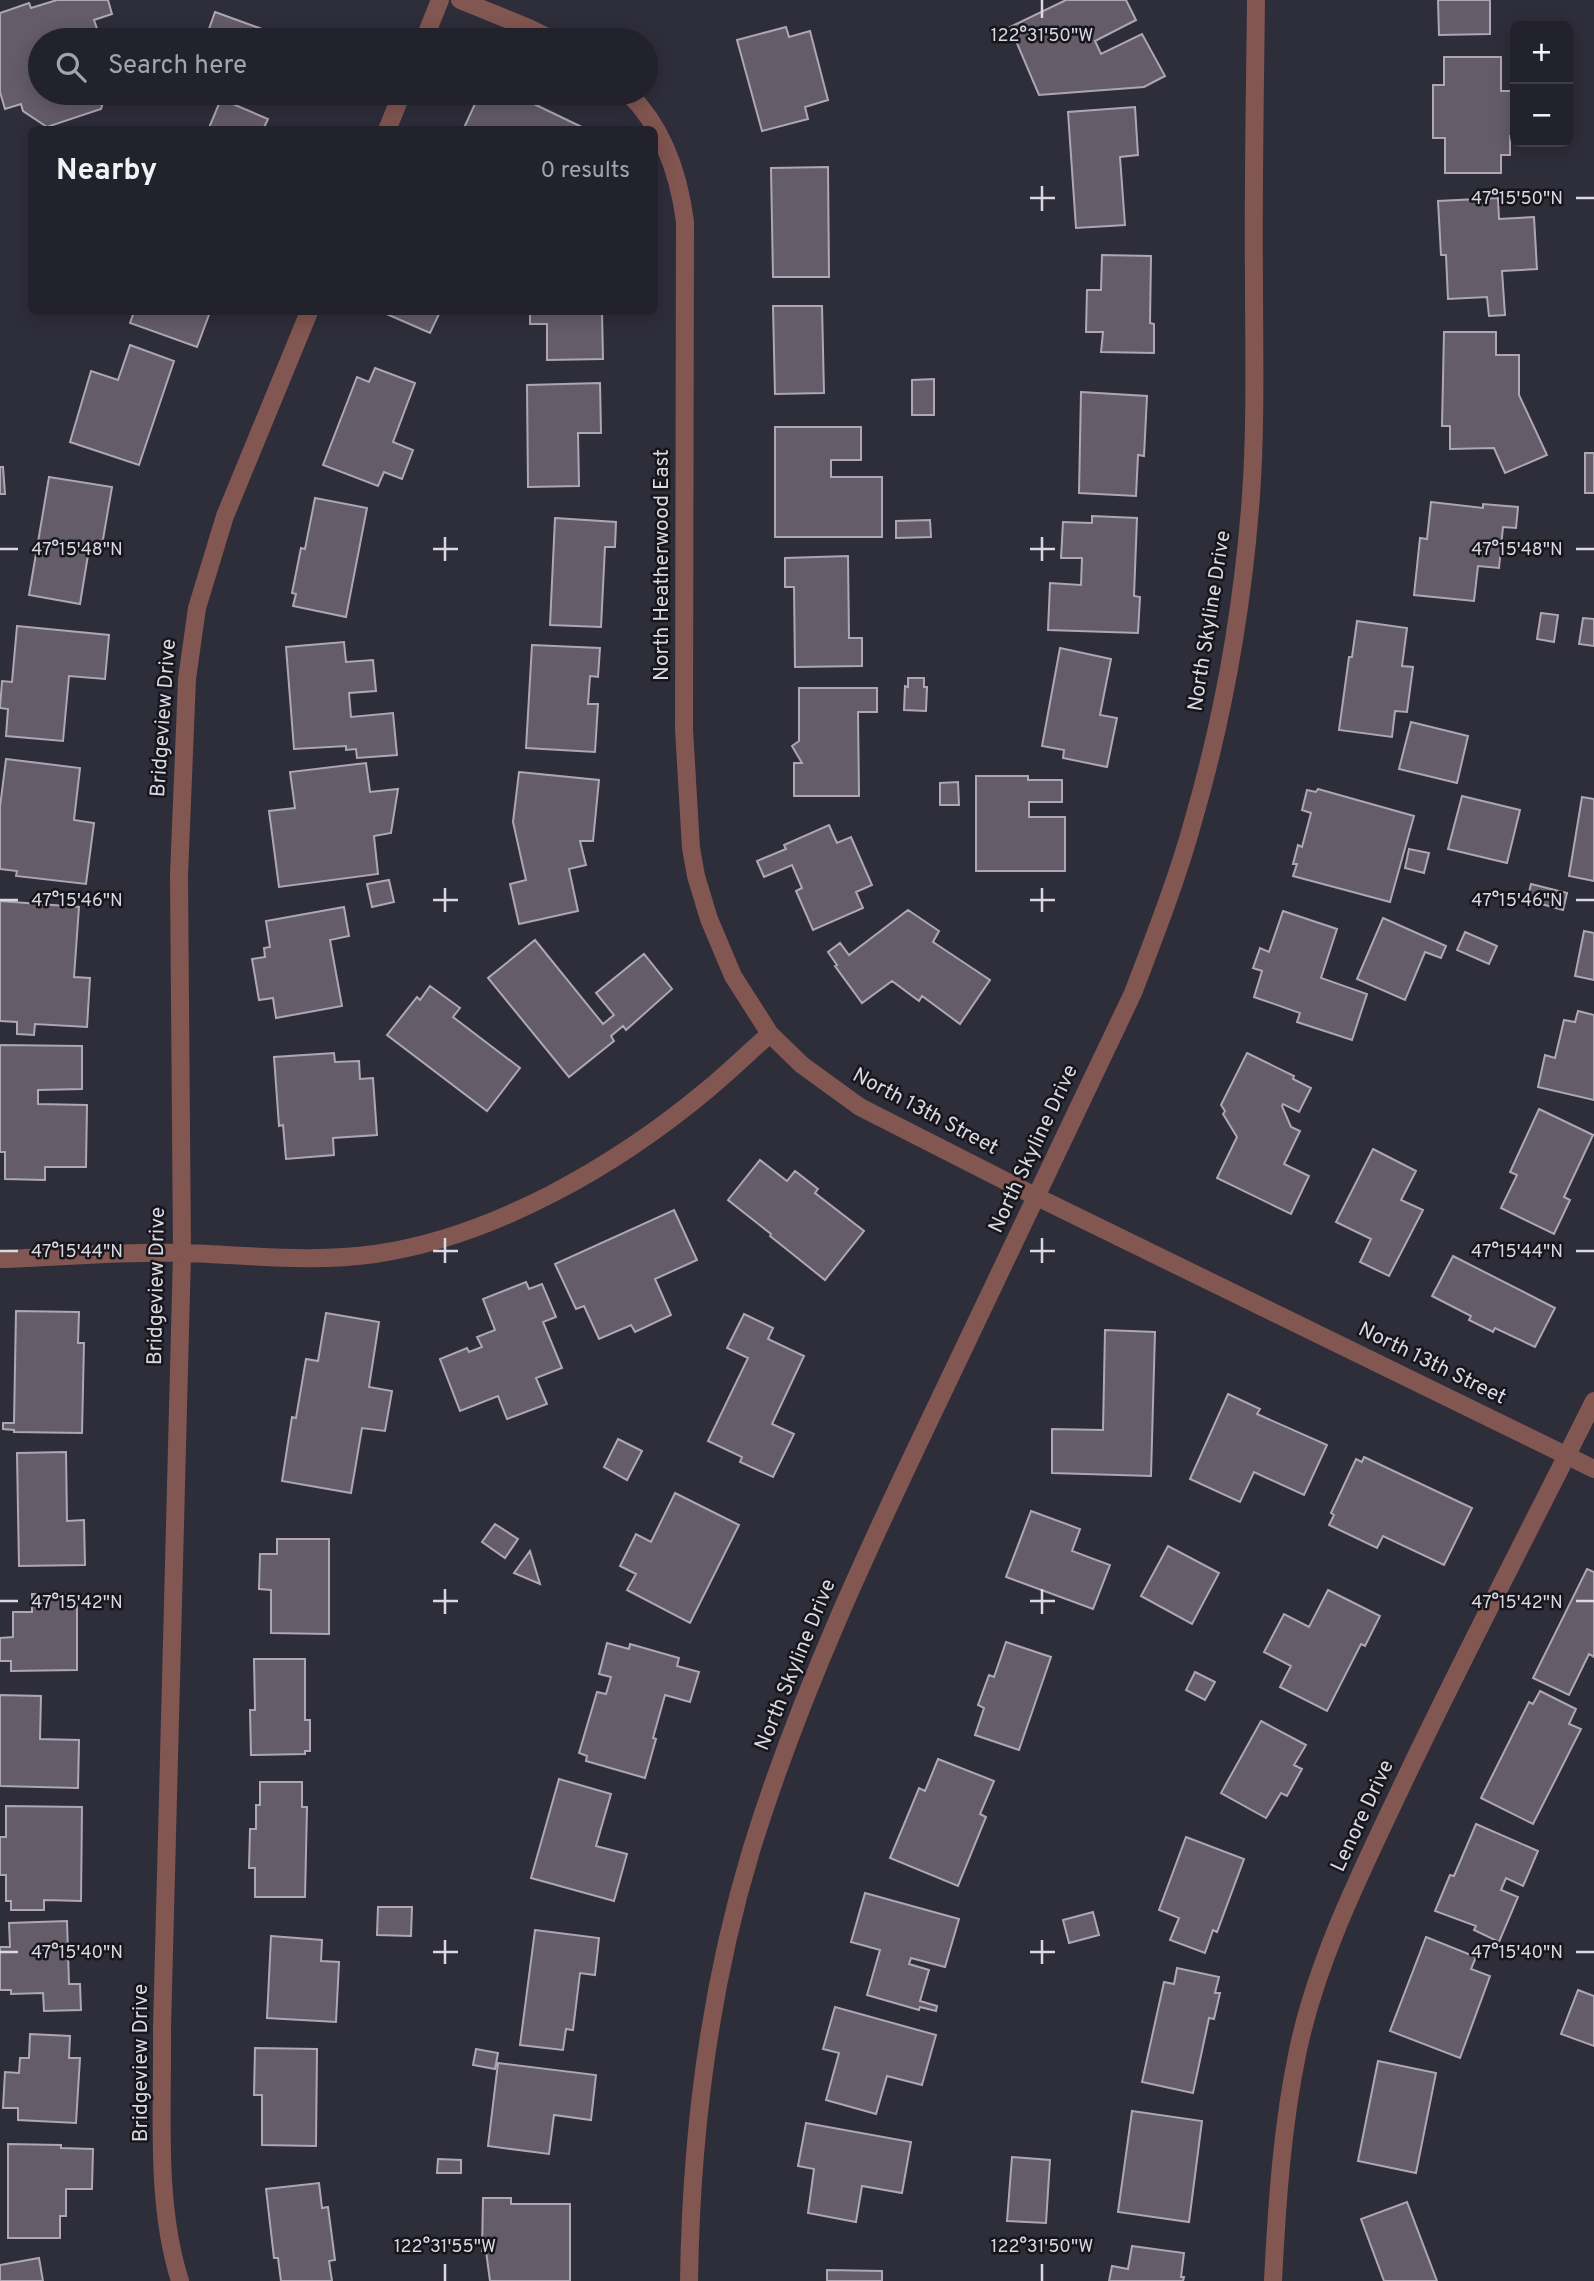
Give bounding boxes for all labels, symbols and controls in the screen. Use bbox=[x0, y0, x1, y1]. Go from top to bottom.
map controls bbox=[1510, 21, 1573, 147]
button: + bbox=[1510, 21, 1573, 84]
text: 122°31'50"W bbox=[991, 25, 1093, 48]
search box bbox=[28, 28, 658, 105]
icon: search bbox=[52, 48, 90, 86]
text: Search here bbox=[108, 50, 247, 83]
button: − bbox=[1510, 84, 1573, 147]
text: Nearby bbox=[56, 153, 157, 190]
text: 0 results bbox=[541, 157, 630, 186]
text: 47°15'50"N bbox=[1471, 188, 1563, 211]
street label: North Heatherwood East bbox=[649, 449, 676, 681]
street label: North Skyline Drive bbox=[1182, 529, 1238, 713]
text: 47°15'48"N bbox=[31, 539, 123, 562]
text: 47°15'48"N bbox=[1471, 539, 1563, 562]
street label: Bridgeview Drive bbox=[145, 638, 183, 798]
text: 47°15'46"N bbox=[31, 890, 123, 913]
text: 47°15'46"N bbox=[1471, 890, 1563, 913]
street label: North Skyline Drive bbox=[983, 1060, 1085, 1238]
street label: North 13th Street bbox=[847, 1062, 1003, 1162]
street label: Bridgeview Drive bbox=[142, 1207, 172, 1365]
text: 47°15'44"N bbox=[31, 1241, 123, 1264]
text: 47°15'44"N bbox=[1471, 1241, 1563, 1264]
street label: North 13th Street bbox=[1354, 1316, 1510, 1412]
street label: North Skyline Drive bbox=[749, 1575, 843, 1755]
text: 47°15'42"N bbox=[31, 1592, 123, 1615]
text: 47°15'42"N bbox=[1471, 1592, 1563, 1615]
street label: Lenore Drive bbox=[1325, 1756, 1401, 1876]
text: 47°15'40"N bbox=[31, 1942, 123, 1965]
text: 47°15'40"N bbox=[1471, 1942, 1563, 1965]
street label: Bridgeview Drive bbox=[128, 1984, 155, 2142]
text: 122°31'55"W bbox=[394, 2236, 496, 2259]
text: 122°31'50"W bbox=[991, 2236, 1093, 2259]

